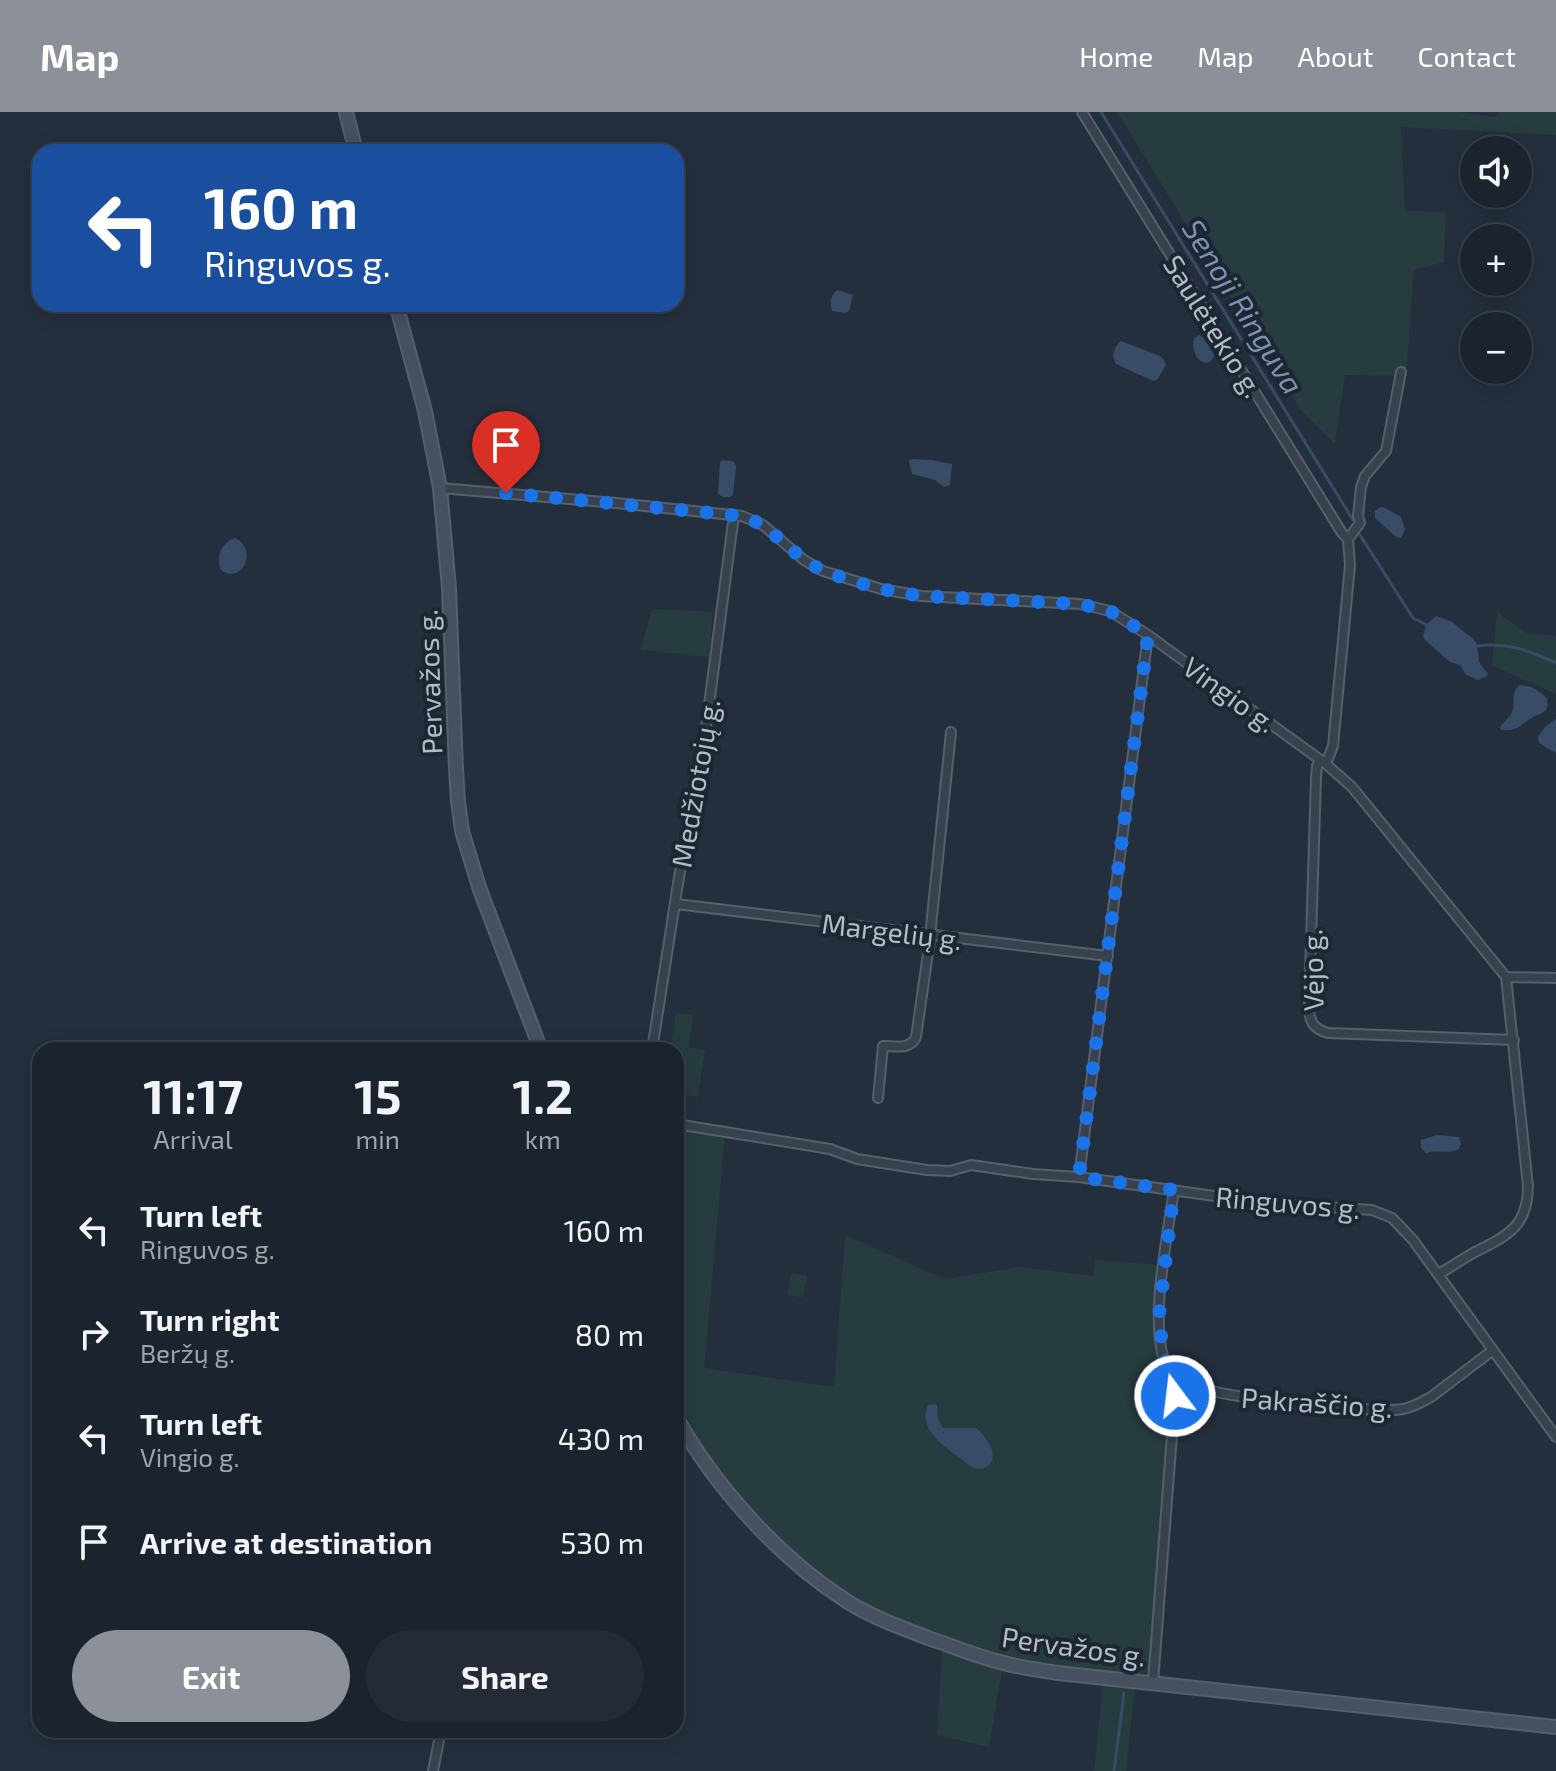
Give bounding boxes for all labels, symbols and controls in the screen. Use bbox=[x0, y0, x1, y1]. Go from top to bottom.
text: Map bbox=[40, 33, 119, 79]
text: Home bbox=[1079, 39, 1153, 73]
text: Map bbox=[1197, 39, 1254, 73]
text: About bbox=[1298, 39, 1373, 73]
text: Contact bbox=[1417, 39, 1516, 73]
map controls bbox=[1460, 136, 1532, 384]
button: sound bbox=[1460, 136, 1532, 208]
text: 160 m bbox=[204, 173, 358, 240]
icon: left bbox=[72, 176, 176, 280]
water label: Senoji Ringuva bbox=[1176, 212, 1312, 400]
button: + bbox=[1460, 224, 1532, 296]
text: Ringuvos g. bbox=[204, 241, 391, 284]
street label: Saulėtekio g. bbox=[1157, 249, 1271, 403]
button: − bbox=[1460, 312, 1532, 384]
pin bbox=[472, 411, 540, 493]
icon: arrive bbox=[484, 423, 528, 467]
street label: Pervažos g. bbox=[409, 609, 449, 755]
street label: Vingio g. bbox=[1177, 649, 1283, 739]
street label: Medžiotojų g. bbox=[663, 696, 727, 870]
street label: Margelių g. bbox=[820, 906, 964, 956]
street label: Vėjo g. bbox=[1294, 929, 1330, 1011]
text: 11:17 bbox=[143, 1066, 243, 1124]
text: 15 bbox=[354, 1066, 401, 1124]
text: 1.2 bbox=[513, 1066, 573, 1124]
text: Arrival bbox=[154, 1123, 233, 1154]
text: min bbox=[356, 1123, 400, 1154]
text: km bbox=[525, 1123, 561, 1154]
street label: Ringuvos g. bbox=[1214, 1179, 1362, 1225]
text: Turn left bbox=[140, 1197, 262, 1233]
icon: left bbox=[72, 1208, 116, 1252]
text: 160 m bbox=[564, 1212, 644, 1248]
text: Ringuvos g. bbox=[140, 1233, 275, 1264]
text: Turn right bbox=[140, 1301, 280, 1337]
icon: right bbox=[72, 1312, 116, 1356]
text: 80 m bbox=[575, 1316, 644, 1352]
text: Beržų g. bbox=[140, 1337, 235, 1368]
position arrow bbox=[1133, 1354, 1217, 1438]
street label: Pakraščio g. bbox=[1240, 1380, 1394, 1424]
text: Turn left bbox=[140, 1405, 262, 1441]
icon: left bbox=[72, 1416, 116, 1460]
text: 430 m bbox=[558, 1420, 644, 1456]
text: Vingio g. bbox=[140, 1441, 239, 1472]
icon: arrive bbox=[72, 1520, 116, 1564]
text: Arrive at destination bbox=[140, 1524, 432, 1560]
text: 530 m bbox=[560, 1524, 644, 1560]
street label: Pervažos g. bbox=[1000, 1619, 1148, 1673]
button: Exit bbox=[72, 1630, 350, 1722]
button: Share bbox=[366, 1630, 644, 1722]

